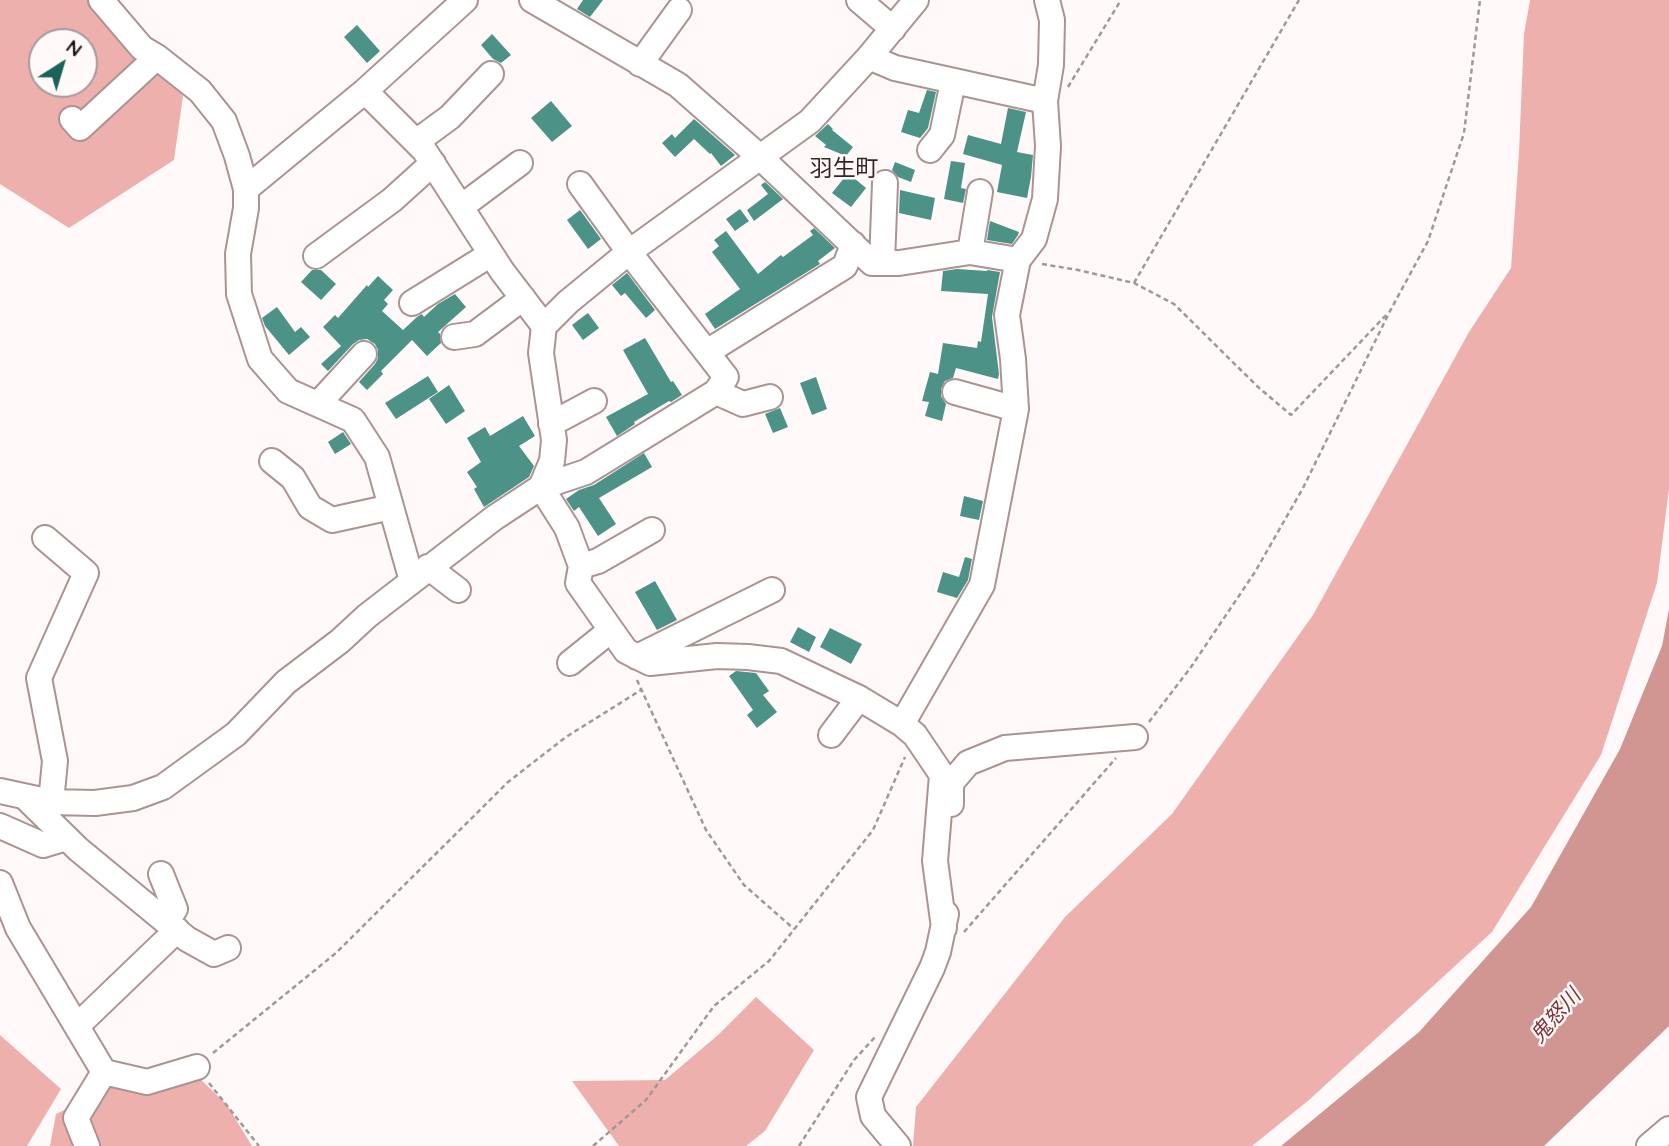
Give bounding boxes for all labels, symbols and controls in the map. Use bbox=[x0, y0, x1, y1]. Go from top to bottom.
north arrow bbox=[28, 28, 98, 98]
text: N bbox=[62, 34, 87, 62]
district label: 羽生町 bbox=[810, 155, 878, 183]
water label: 鬼怒川 bbox=[1526, 984, 1586, 1048]

